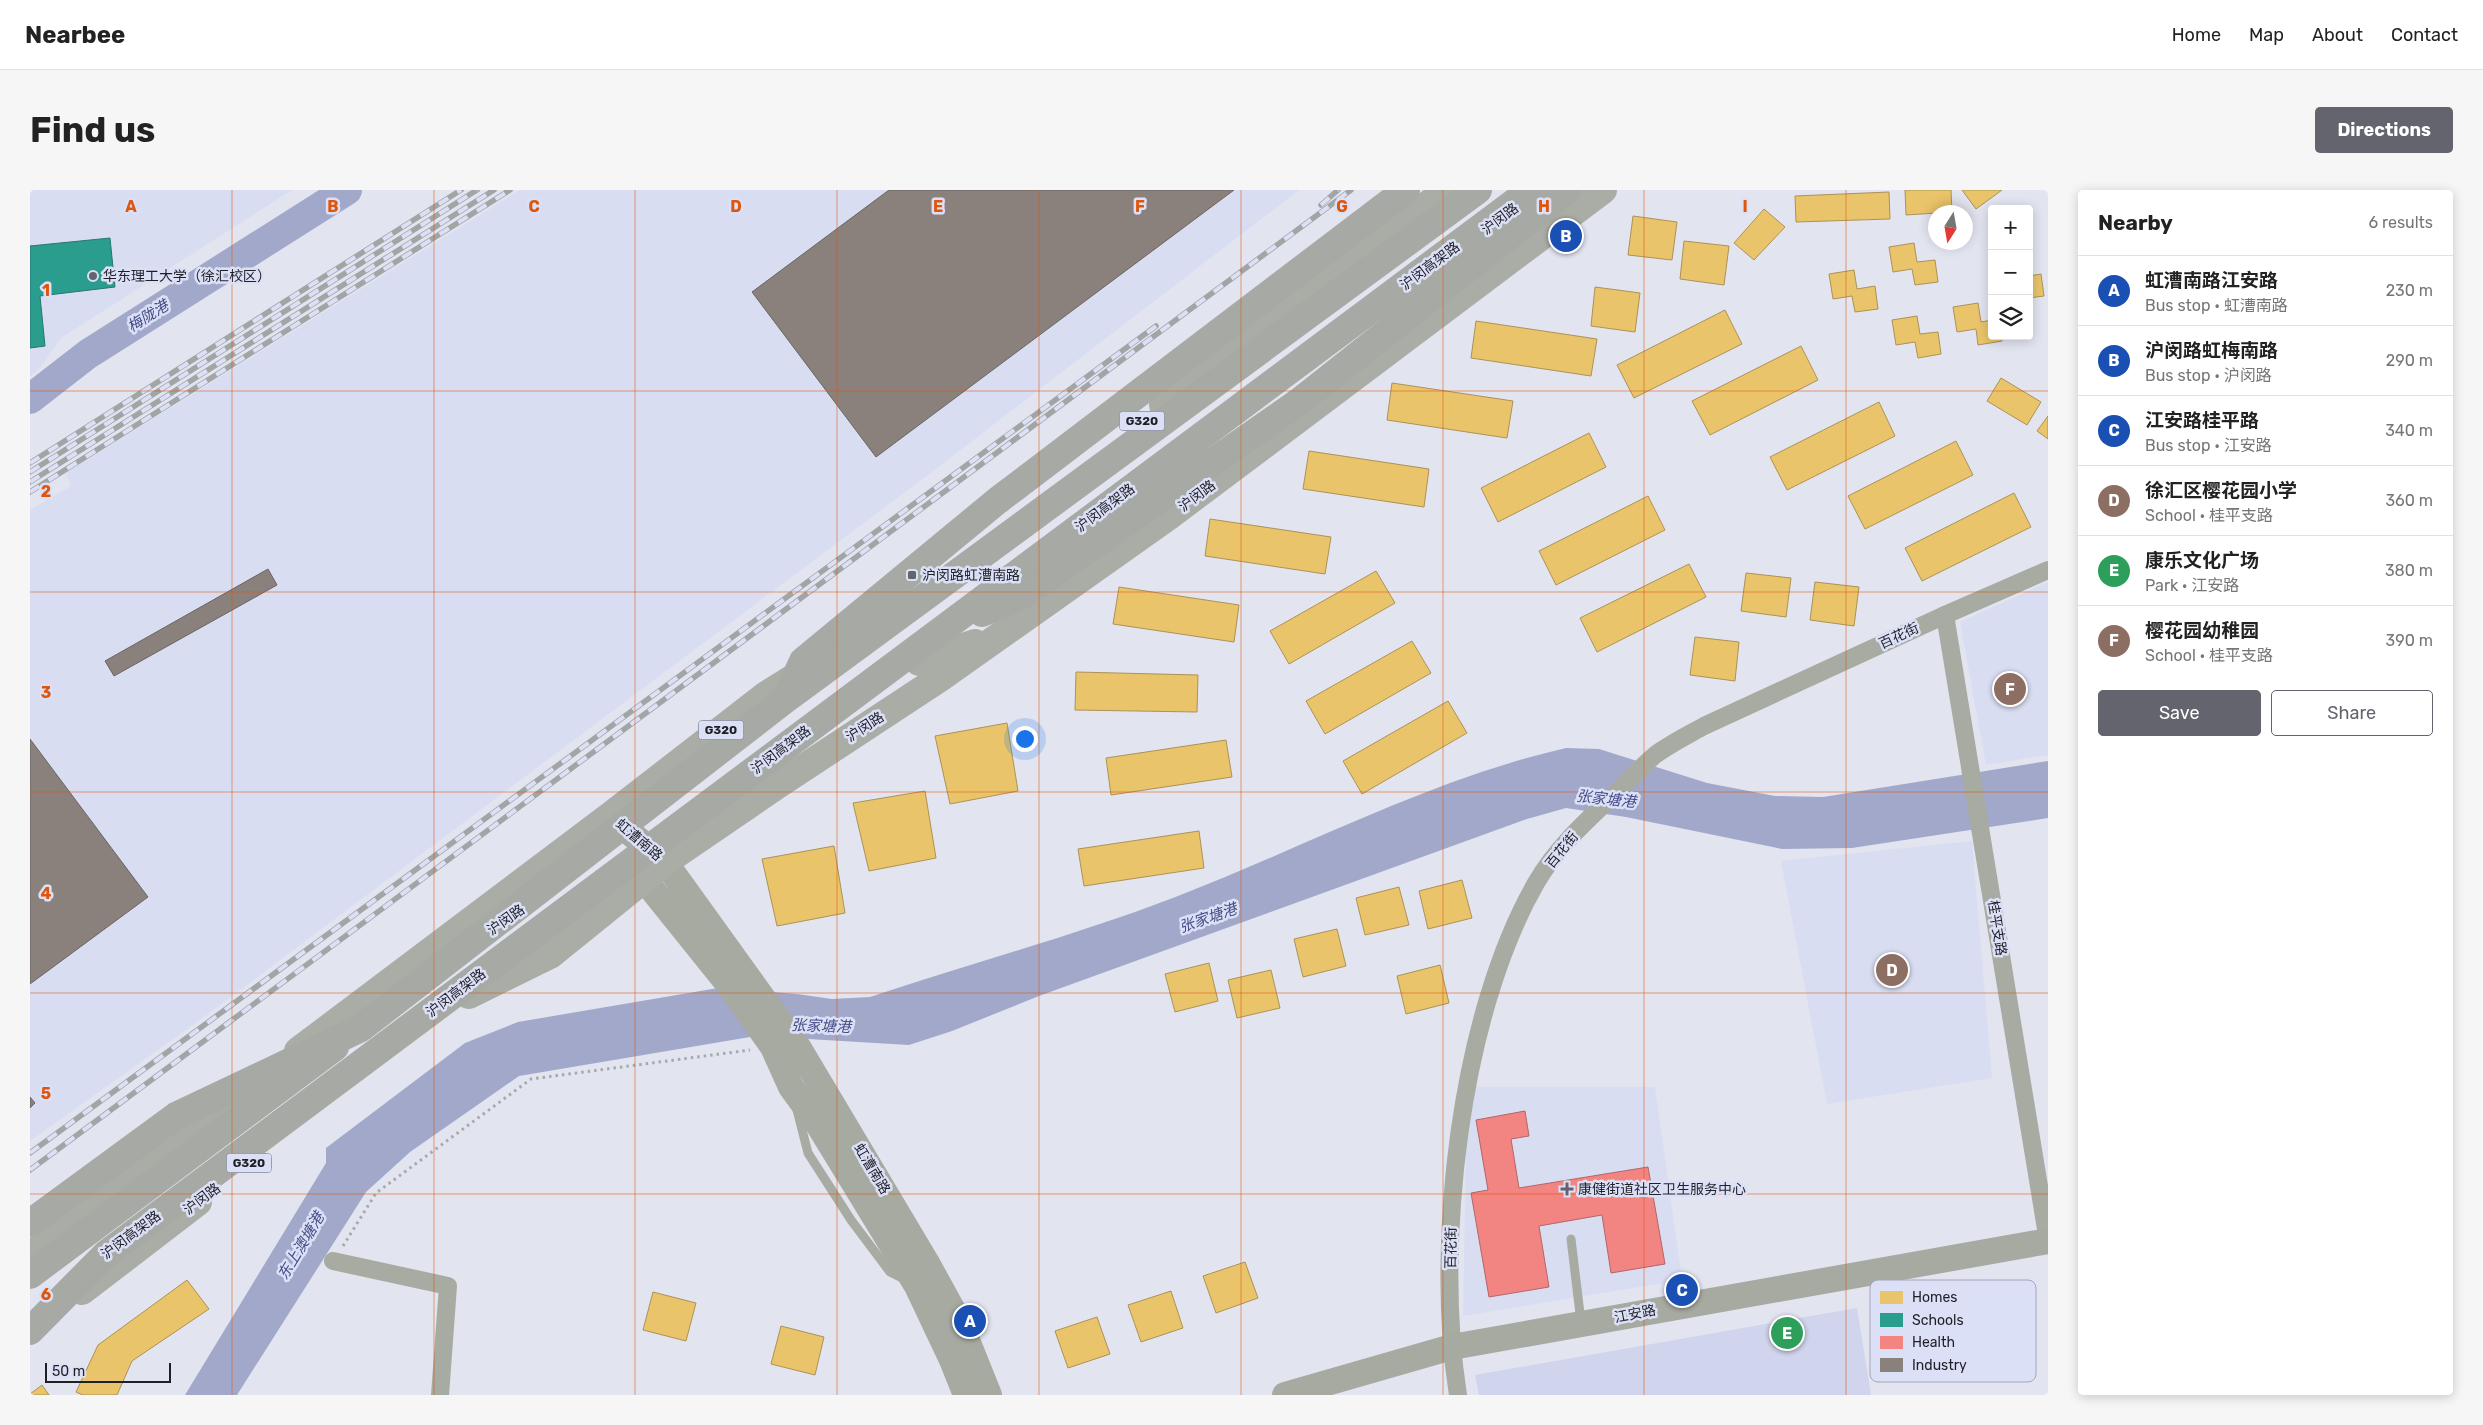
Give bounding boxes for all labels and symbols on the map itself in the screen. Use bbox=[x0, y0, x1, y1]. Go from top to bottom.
text: A bbox=[125, 197, 137, 216]
text: B bbox=[327, 197, 339, 216]
text: C bbox=[528, 197, 540, 216]
text: D bbox=[730, 197, 742, 216]
text: E bbox=[933, 197, 943, 216]
text: F bbox=[1135, 197, 1145, 216]
text: G bbox=[1336, 197, 1348, 216]
text: H bbox=[1538, 197, 1550, 216]
text: I bbox=[1742, 197, 1748, 216]
street label: 沪闵路 bbox=[1478, 200, 1522, 238]
north arrow bbox=[1928, 205, 1973, 250]
pin: B bbox=[1550, 217, 1582, 255]
street label: 沪闵高架路 bbox=[1397, 238, 1463, 294]
place label: 华东理工大学（徐汇校区） bbox=[103, 268, 271, 285]
marker: 华东理工大学（徐汇校区） bbox=[87, 270, 99, 282]
text: 1 bbox=[42, 281, 50, 300]
water label: 梅陇港 bbox=[124, 295, 174, 336]
road number: G320 bbox=[1120, 412, 1164, 430]
street label: 沪闵路 bbox=[1175, 477, 1219, 515]
street label: 沪闵高架路 bbox=[1072, 480, 1138, 536]
text: 2 bbox=[41, 482, 51, 501]
place label: 沪闵路虹漕南路 bbox=[922, 567, 1020, 584]
marker: 沪闵路虹漕南路 bbox=[906, 569, 918, 581]
street label: 百花街 bbox=[1876, 619, 1922, 653]
pin: F bbox=[1994, 670, 2026, 708]
text: 3 bbox=[41, 683, 51, 702]
street label: 沪闵路 bbox=[843, 708, 887, 746]
road number: G320 bbox=[698, 720, 744, 740]
street label: 沪闵高架路 bbox=[748, 722, 814, 778]
your location bbox=[1012, 726, 1038, 752]
water label: 张家塘港 bbox=[1575, 787, 1639, 811]
street label: 虹漕南路 bbox=[612, 815, 666, 865]
street label: 百花街 bbox=[1542, 828, 1582, 872]
text: 4 bbox=[41, 884, 52, 903]
water label: 张家塘港 bbox=[1177, 899, 1241, 936]
street label: 桂平支路 bbox=[1984, 899, 2010, 957]
street label: 沪闵路 bbox=[484, 901, 528, 939]
pin: D bbox=[1876, 951, 1908, 989]
street label: 沪闵高架路 bbox=[423, 965, 489, 1021]
water label: 张家塘港 bbox=[791, 1016, 853, 1036]
text: 5 bbox=[41, 1084, 51, 1103]
street label: 虹漕南路 bbox=[850, 1141, 894, 1197]
road number: G320 bbox=[226, 1154, 272, 1172]
street label: 沪闵路 bbox=[180, 1180, 224, 1218]
place label: 康健街道社区卫生服务中心 bbox=[1578, 1181, 1746, 1198]
marker: 康健街道社区卫生服务中心 bbox=[1560, 1182, 1574, 1196]
street label: 沪闵高架路 bbox=[98, 1207, 164, 1263]
water label: 东上澳塘港 bbox=[274, 1208, 329, 1283]
street label: 百花街 bbox=[1442, 1227, 1460, 1269]
pin: C bbox=[1666, 1271, 1698, 1309]
legend bbox=[1870, 1280, 2036, 1382]
text: 6 bbox=[41, 1285, 51, 1304]
text: Homes bbox=[1912, 1289, 1957, 1306]
pin: A bbox=[954, 1302, 986, 1340]
street label: 江安路 bbox=[1613, 1302, 1657, 1326]
text: Schools bbox=[1912, 1312, 1964, 1329]
pin: E bbox=[1771, 1314, 1803, 1352]
text: Health bbox=[1912, 1334, 1955, 1351]
text: Industry bbox=[1912, 1357, 1967, 1374]
scale bar bbox=[45, 1360, 171, 1383]

